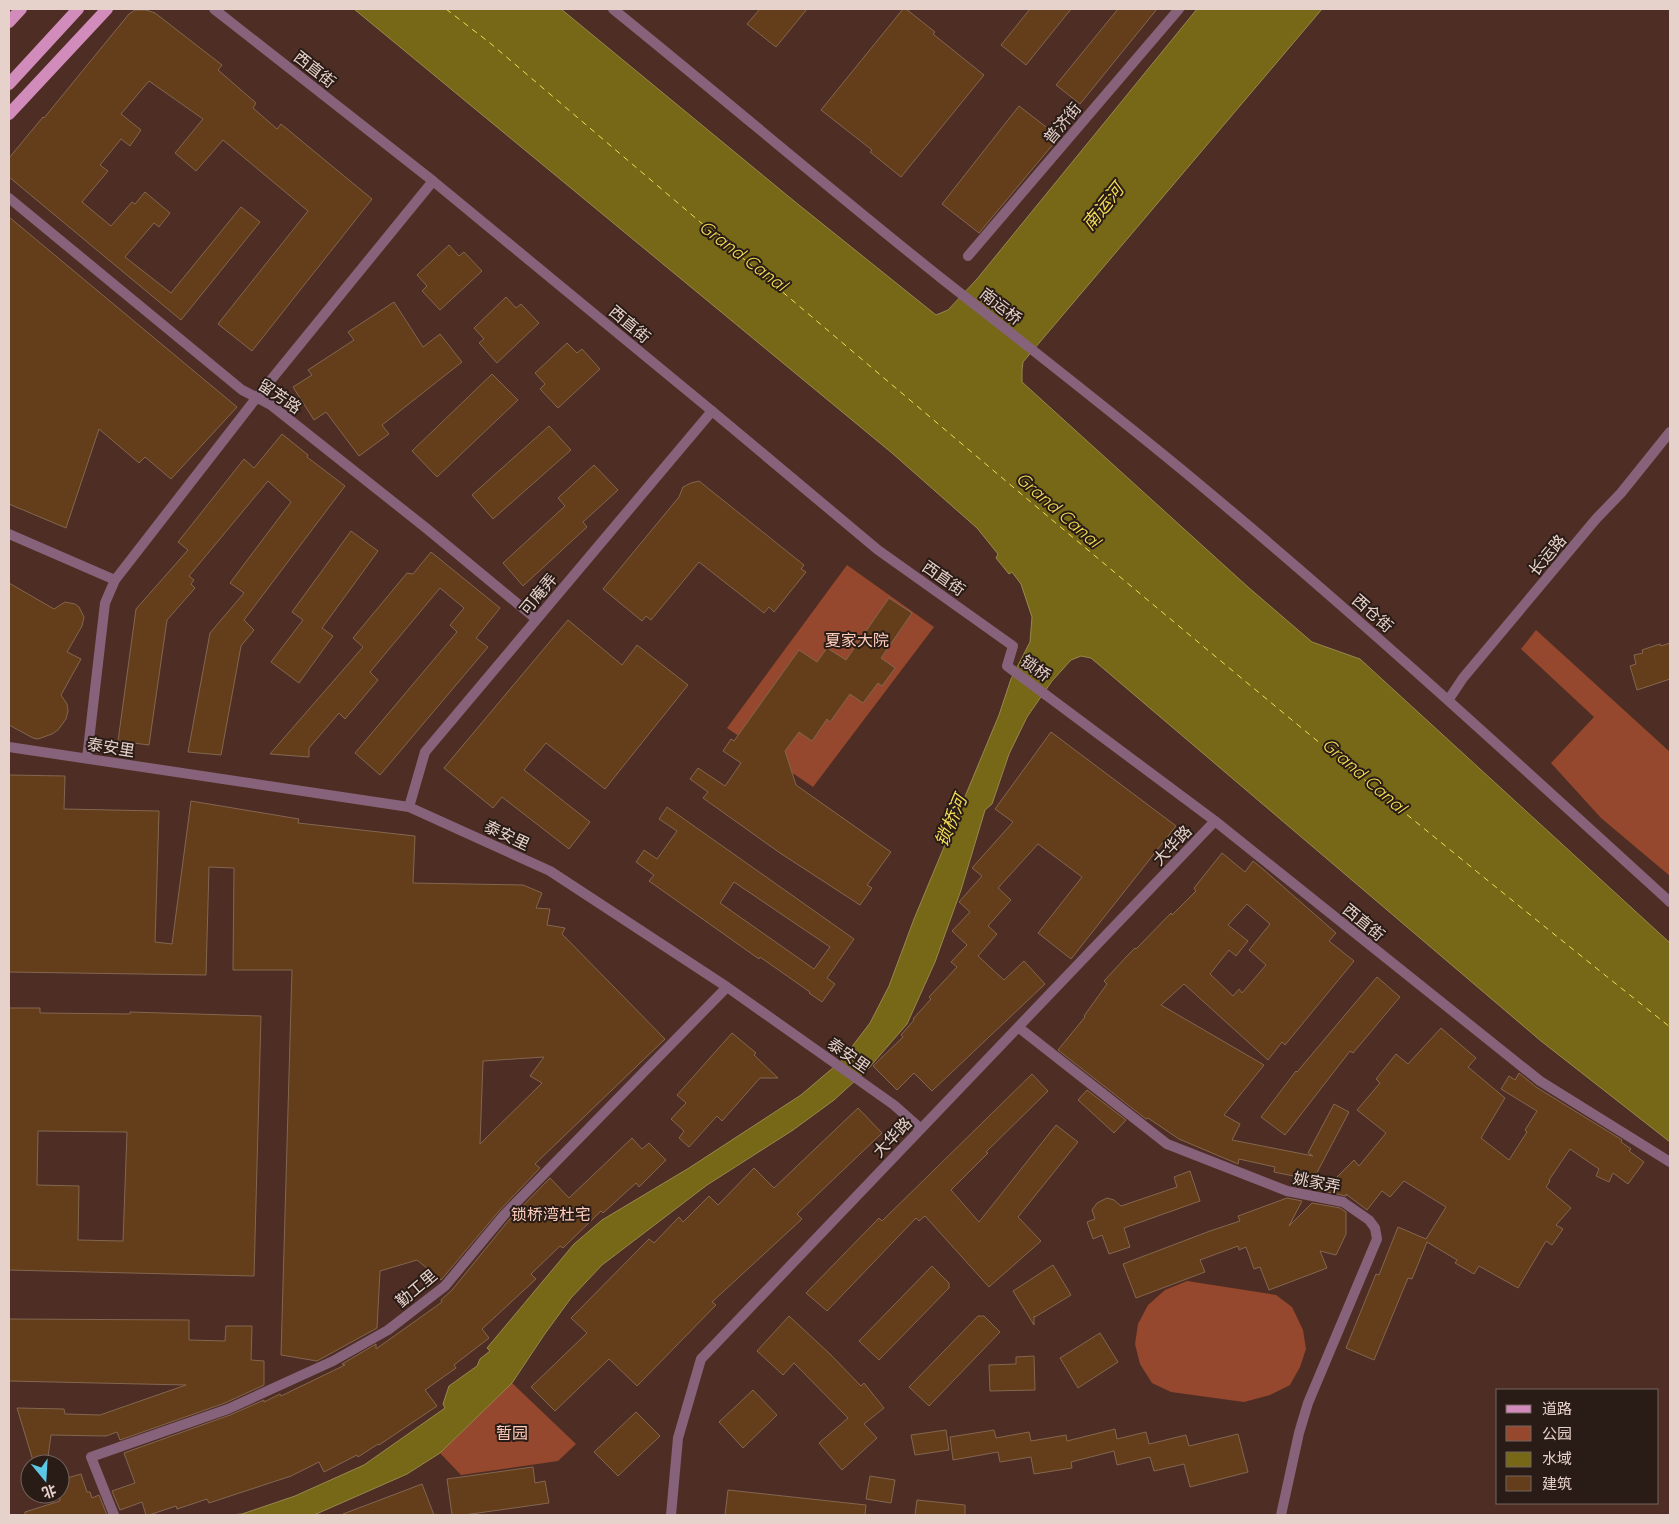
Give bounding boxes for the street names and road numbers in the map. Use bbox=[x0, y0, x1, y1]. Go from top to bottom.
street label: 西直街 bbox=[290, 46, 340, 92]
street label: 普济街 bbox=[1039, 98, 1085, 148]
street label: 南运桥 bbox=[976, 283, 1026, 329]
street label: 西直街 bbox=[605, 301, 655, 347]
street label: 留芳路 bbox=[255, 374, 305, 418]
street label: 长运路 bbox=[1524, 530, 1570, 580]
street label: 西直街 bbox=[919, 556, 969, 600]
street label: 可庵弄 bbox=[515, 569, 561, 619]
street label: 西仓街 bbox=[1348, 590, 1398, 636]
street label: 锁桥 bbox=[1017, 651, 1055, 685]
street label: 泰安里 bbox=[86, 733, 136, 761]
street label: 泰安里 bbox=[481, 816, 533, 854]
street label: 大华路 bbox=[1148, 821, 1196, 869]
street label: 西直街 bbox=[1339, 899, 1389, 945]
street label: 泰安里 bbox=[824, 1033, 874, 1077]
street label: 大华路 bbox=[868, 1113, 916, 1161]
street label: 姚家弄 bbox=[1291, 1167, 1343, 1197]
street label: 勤工里 bbox=[391, 1265, 441, 1311]

